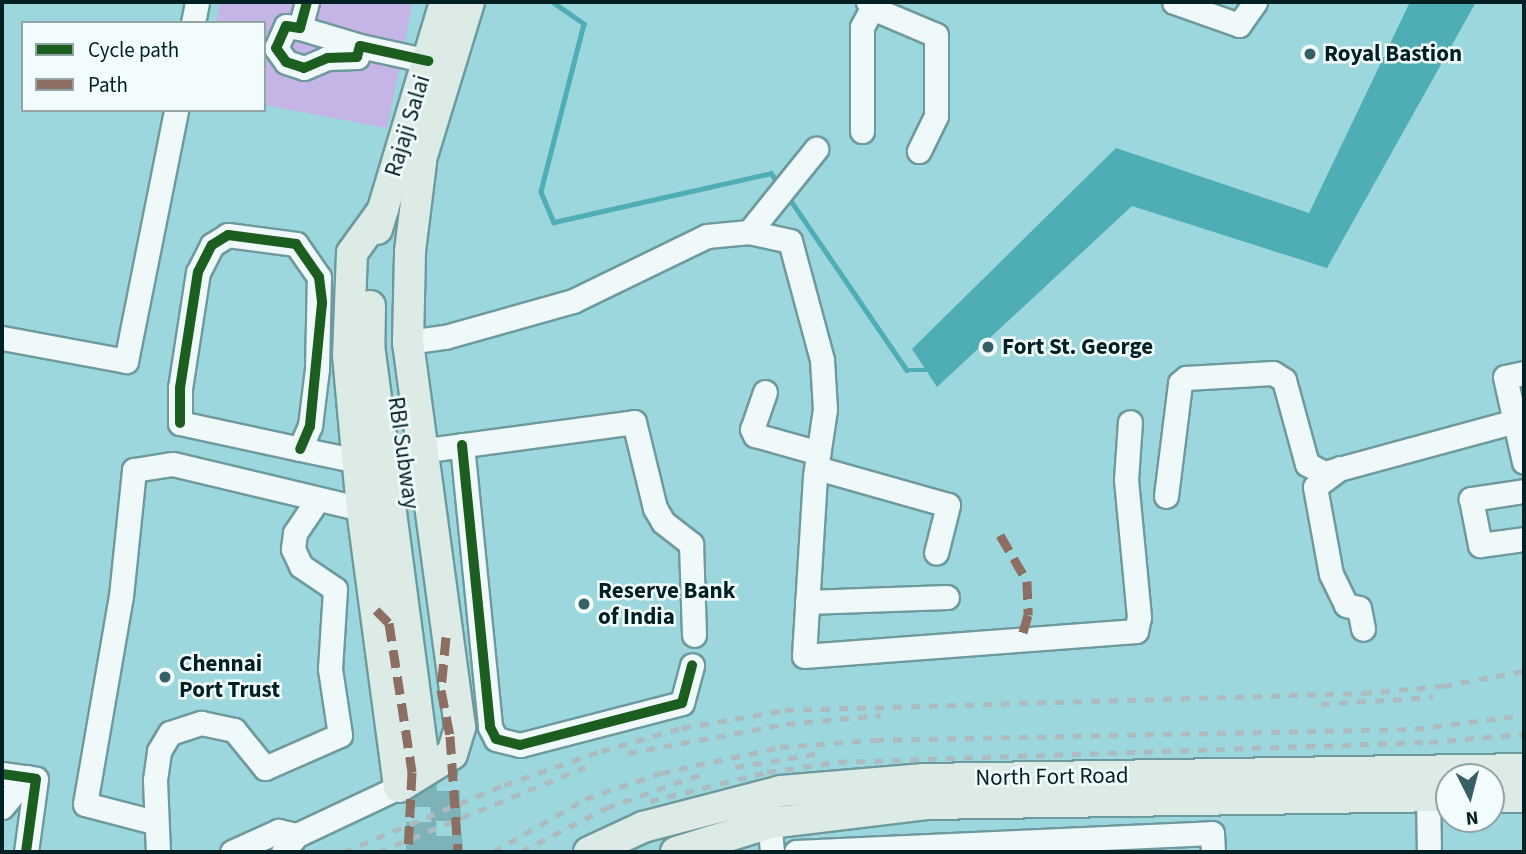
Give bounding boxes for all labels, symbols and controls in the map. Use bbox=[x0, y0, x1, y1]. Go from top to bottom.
legend bbox=[21, 21, 266, 112]
text: Cycle path bbox=[88, 35, 179, 65]
place label: Royal Bastion bbox=[1324, 40, 1462, 68]
marker: Royal Bastion bbox=[1302, 46, 1318, 62]
text: Path bbox=[88, 70, 128, 100]
street label: Rajaji Salai bbox=[379, 72, 437, 180]
place label: Fort St. George bbox=[1002, 333, 1153, 361]
marker: Fort St. George bbox=[980, 339, 996, 355]
street label: RBI Subway bbox=[381, 395, 425, 511]
place label: Reserve Bank of India bbox=[598, 577, 735, 631]
marker: Reserve Bank of India bbox=[576, 596, 592, 612]
place label: Chennai Port Trust bbox=[179, 650, 280, 704]
marker: Chennai Port Trust bbox=[157, 669, 173, 685]
street label: North Fort Road bbox=[975, 762, 1129, 792]
north arrow bbox=[1435, 763, 1505, 833]
text: N bbox=[1464, 803, 1480, 831]

